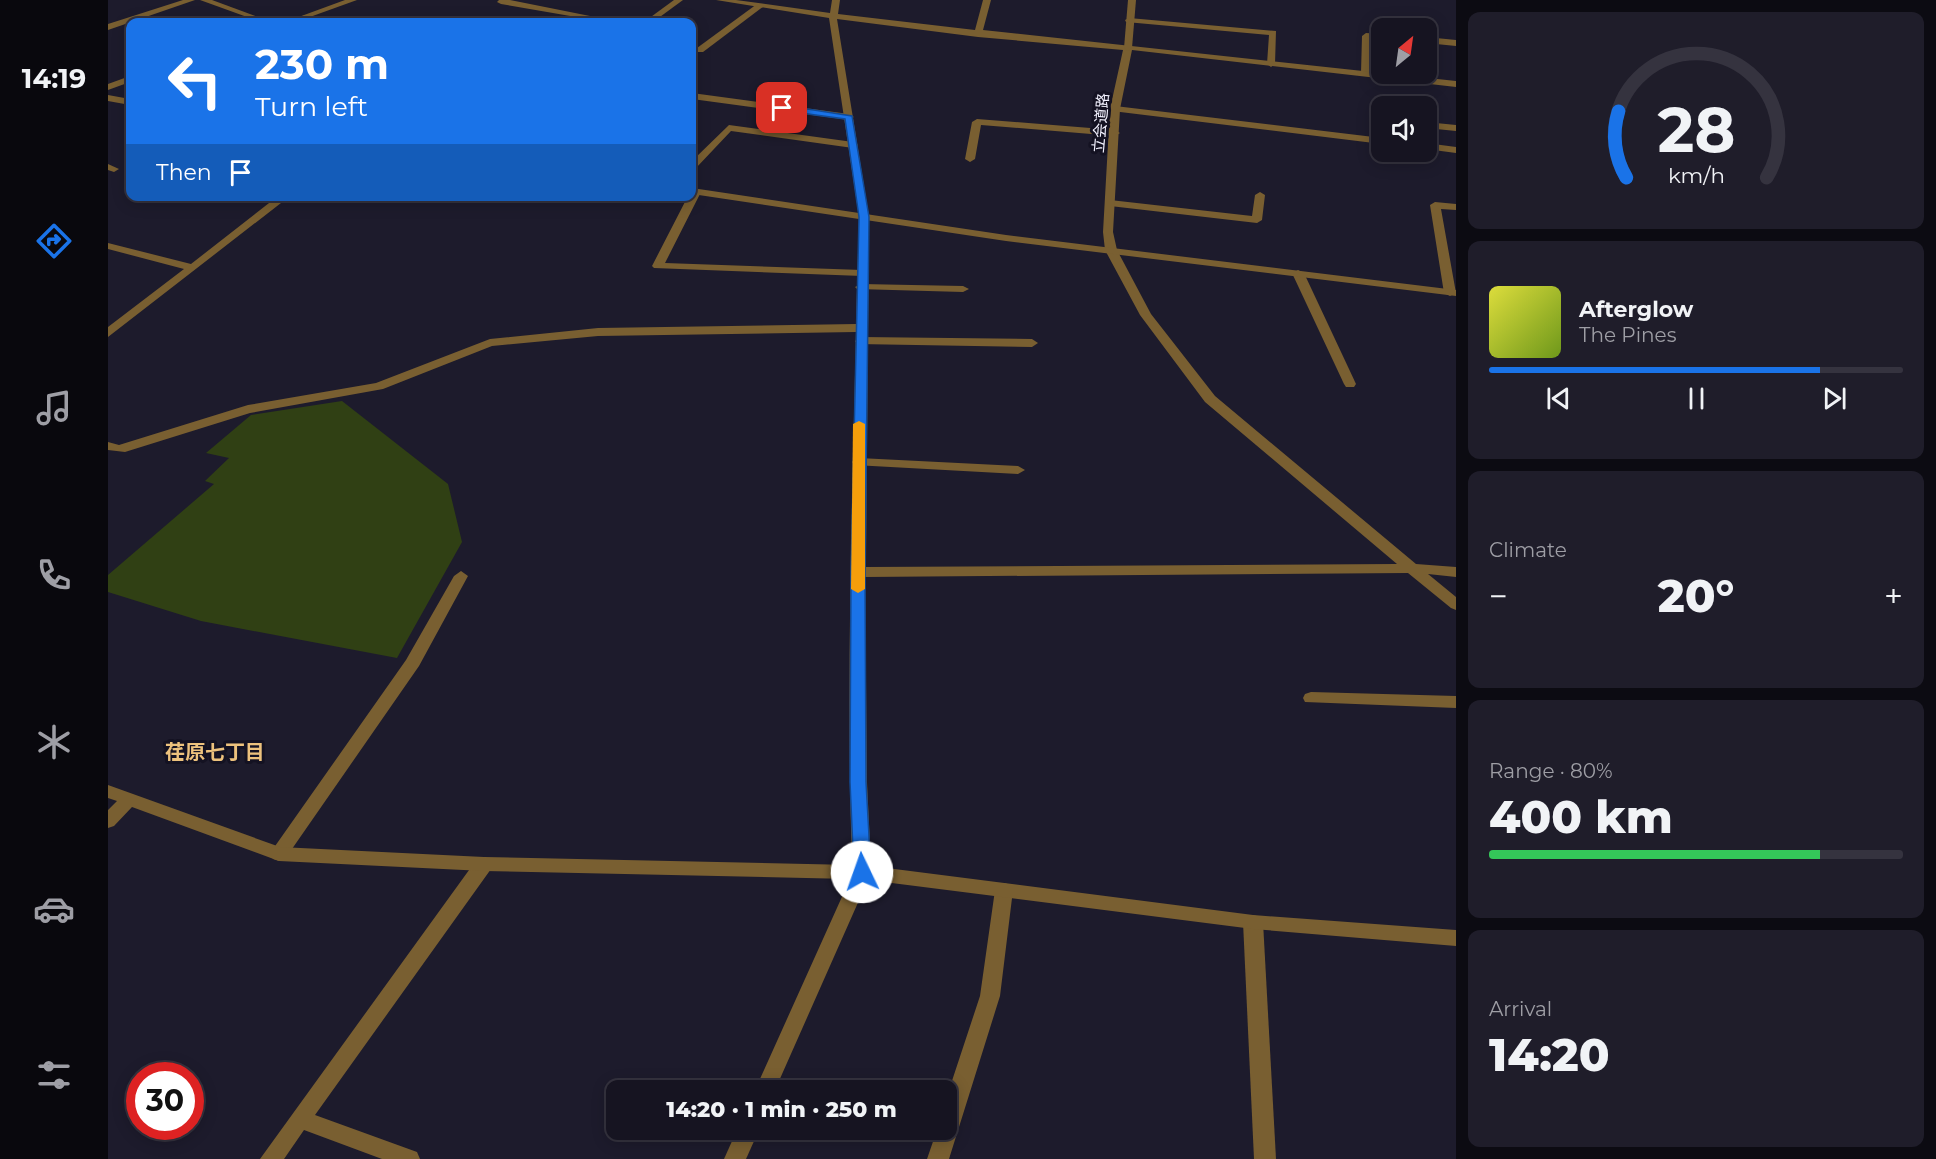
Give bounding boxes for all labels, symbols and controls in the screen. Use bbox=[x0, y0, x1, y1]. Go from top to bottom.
north arrow bbox=[1371, 18, 1437, 84]
map controls bbox=[1371, 18, 1437, 162]
text: 230 m bbox=[255, 38, 389, 90]
icon: left bbox=[156, 42, 234, 120]
text: 14:19 bbox=[22, 62, 86, 95]
pin bbox=[756, 82, 807, 133]
text: Turn left bbox=[255, 90, 368, 123]
icon: arrive bbox=[765, 91, 798, 124]
street label: 立会道路 bbox=[1088, 92, 1113, 154]
text: 28 bbox=[1657, 92, 1735, 168]
button: sound bbox=[1371, 96, 1437, 162]
icon: arrive bbox=[224, 156, 257, 189]
text: Then bbox=[156, 159, 212, 186]
text: km/h bbox=[1667, 162, 1725, 188]
icon: directions bbox=[33, 220, 75, 262]
text: Afterglow bbox=[1579, 296, 1693, 323]
text: The Pines bbox=[1579, 323, 1676, 347]
icon: previous bbox=[1542, 382, 1575, 415]
icon: pause bbox=[1680, 382, 1713, 415]
icon: next bbox=[1818, 382, 1851, 415]
icon: music bbox=[33, 387, 75, 429]
text: Climate bbox=[1489, 538, 1567, 562]
icon: phone bbox=[33, 554, 75, 596]
text: 20° bbox=[1658, 568, 1734, 623]
text: − bbox=[1489, 576, 1508, 616]
text: + bbox=[1884, 576, 1903, 616]
icon: climate bbox=[33, 721, 75, 763]
district label: 荏原七丁目 bbox=[165, 740, 265, 764]
text: Range · 80% bbox=[1489, 759, 1613, 783]
text: 400 km bbox=[1489, 789, 1673, 844]
position arrow bbox=[830, 840, 894, 904]
icon: car bbox=[33, 888, 75, 930]
text: Arrival bbox=[1489, 997, 1552, 1021]
text: 14:20 bbox=[1489, 1027, 1610, 1082]
icon: filters bbox=[33, 1054, 75, 1096]
speed limit sign: 30 bbox=[126, 1062, 204, 1140]
text: 14:20 · 1 min · 250 m bbox=[666, 1096, 897, 1123]

